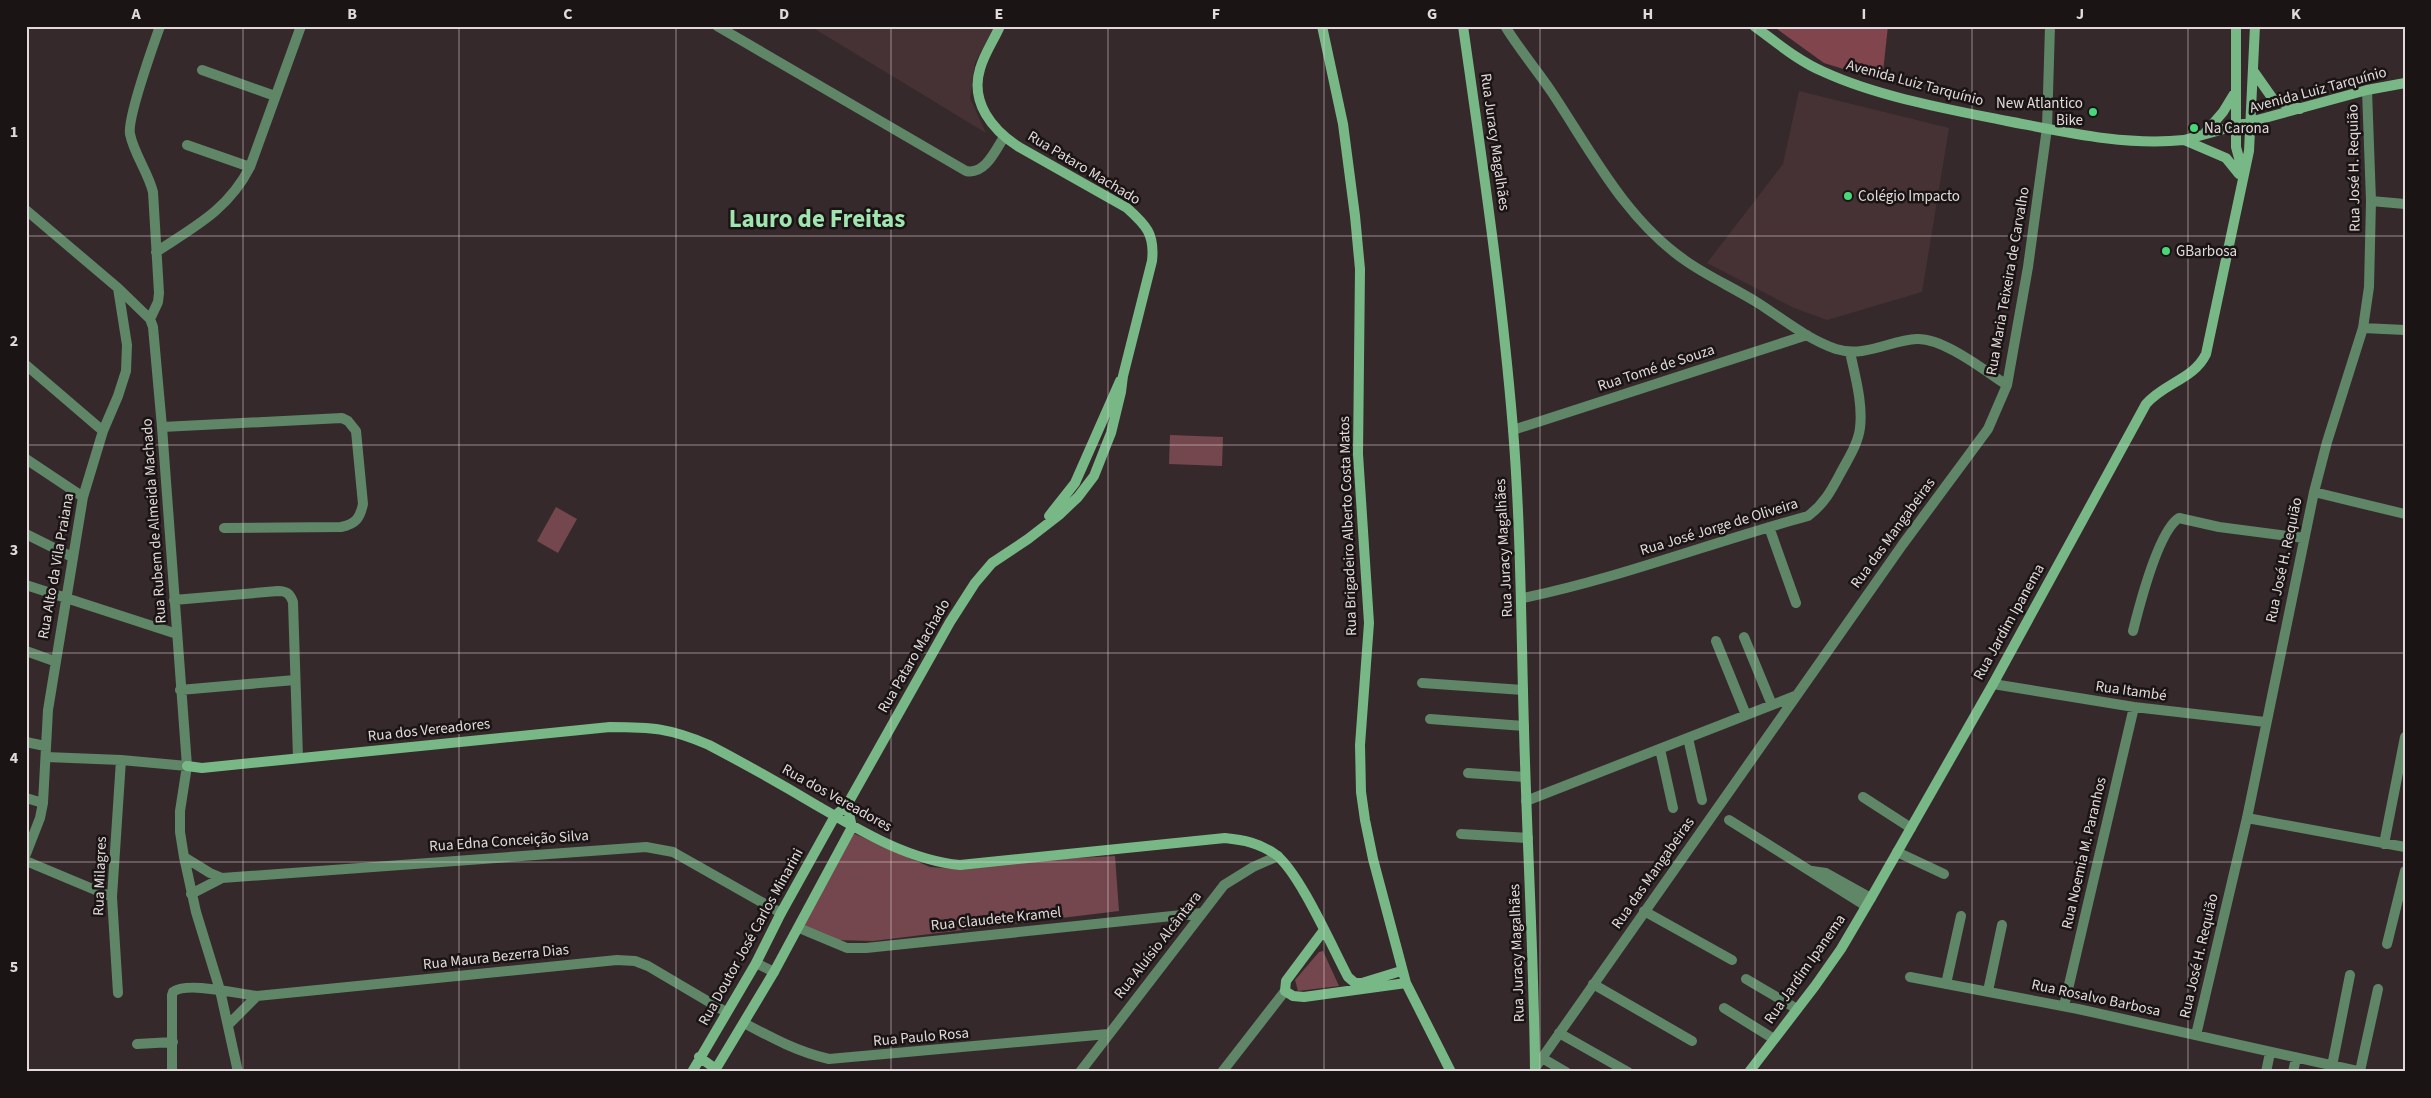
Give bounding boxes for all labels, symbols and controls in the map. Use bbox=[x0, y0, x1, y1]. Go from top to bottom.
text: A bbox=[130, 3, 141, 25]
text: B bbox=[347, 3, 357, 25]
text: C bbox=[563, 3, 573, 25]
text: D bbox=[779, 3, 789, 25]
text: E bbox=[995, 3, 1003, 25]
text: F bbox=[1212, 3, 1220, 25]
text: G bbox=[1427, 3, 1437, 25]
text: H bbox=[1643, 3, 1653, 25]
text: I bbox=[1862, 3, 1866, 25]
text: J bbox=[2076, 3, 2084, 25]
text: K bbox=[2291, 3, 2301, 25]
street label: Avenida Luiz Tarquínio bbox=[1844, 55, 1986, 111]
street label: Avenida Luiz Tarquínio bbox=[2247, 62, 2389, 118]
street label: Rua Juracy Magalhães bbox=[1475, 72, 1515, 212]
place label: New Atlantico Bike bbox=[1996, 93, 2083, 131]
street label: Rua José H. Requião bbox=[2342, 104, 2366, 232]
marker: New Atlantico Bike bbox=[2087, 106, 2099, 118]
place label: Na Carona bbox=[2204, 118, 2269, 139]
text: 1 bbox=[10, 121, 18, 143]
marker: Na Carona bbox=[2188, 122, 2200, 134]
street label: Rua Pataro Machado bbox=[1024, 126, 1144, 210]
street label: Rua Maria Teixeira de Carvalho bbox=[1981, 185, 2035, 377]
place label: Colégio Impacto bbox=[1858, 186, 1960, 207]
marker: Colégio Impacto bbox=[1842, 190, 1854, 202]
district label: Lauro de Freitas bbox=[729, 201, 905, 237]
place label: GBarbosa bbox=[2176, 241, 2237, 262]
marker: GBarbosa bbox=[2160, 245, 2172, 257]
text: 2 bbox=[10, 330, 18, 352]
street label: Rua Tomé de Souza bbox=[1595, 339, 1717, 397]
street label: Rua Brigadeiro Alberto Costa Matos bbox=[1334, 416, 1362, 636]
street label: Rua Rubem de Almeida Machado bbox=[136, 418, 172, 624]
street label: Rua das Mangabeiras bbox=[1846, 473, 1940, 593]
street label: Rua Juracy Magalhães bbox=[1490, 478, 1518, 618]
street label: Rua Alto da Vila Praiana bbox=[33, 491, 79, 641]
street label: Rua José Jorge de Oliveira bbox=[1637, 493, 1801, 561]
street label: Rua José H. Requião bbox=[2260, 495, 2308, 625]
text: 3 bbox=[10, 539, 18, 561]
street label: Rua Jardim Ipanema bbox=[1968, 560, 2050, 684]
street label: Rua Pataro Machado bbox=[873, 595, 955, 717]
street label: Rua Itambé bbox=[2094, 676, 2168, 706]
street label: Rua dos Vereadores bbox=[367, 713, 491, 747]
text: 4 bbox=[10, 747, 19, 769]
street label: Rua dos Vereadores bbox=[778, 759, 896, 837]
street label: Rua Noemia M. Paranhos bbox=[2056, 775, 2112, 931]
street label: Rua das Mangabeiras bbox=[1607, 813, 1699, 933]
street label: Rua Edna Conceição Silva bbox=[429, 825, 589, 857]
street label: Rua Milagres bbox=[88, 836, 112, 916]
street label: Rua Doutor José Carlos Minarini bbox=[693, 845, 809, 1029]
street label: Rua Juracy Magalhães bbox=[1504, 883, 1530, 1023]
street label: Rua Aluísio Alcântara bbox=[1109, 887, 1207, 1003]
street label: Rua José H. Requião bbox=[2174, 892, 2224, 1020]
street label: Rua Claudete Kramel bbox=[930, 902, 1062, 936]
street label: Rua Jardim Ipanema bbox=[1759, 910, 1851, 1028]
street label: Rua Maura Bezerra Dias bbox=[422, 939, 570, 975]
text: 5 bbox=[10, 956, 18, 978]
street label: Rua Rosalvo Barbosa bbox=[2030, 974, 2162, 1022]
street label: Rua Paulo Rosa bbox=[872, 1022, 970, 1052]

